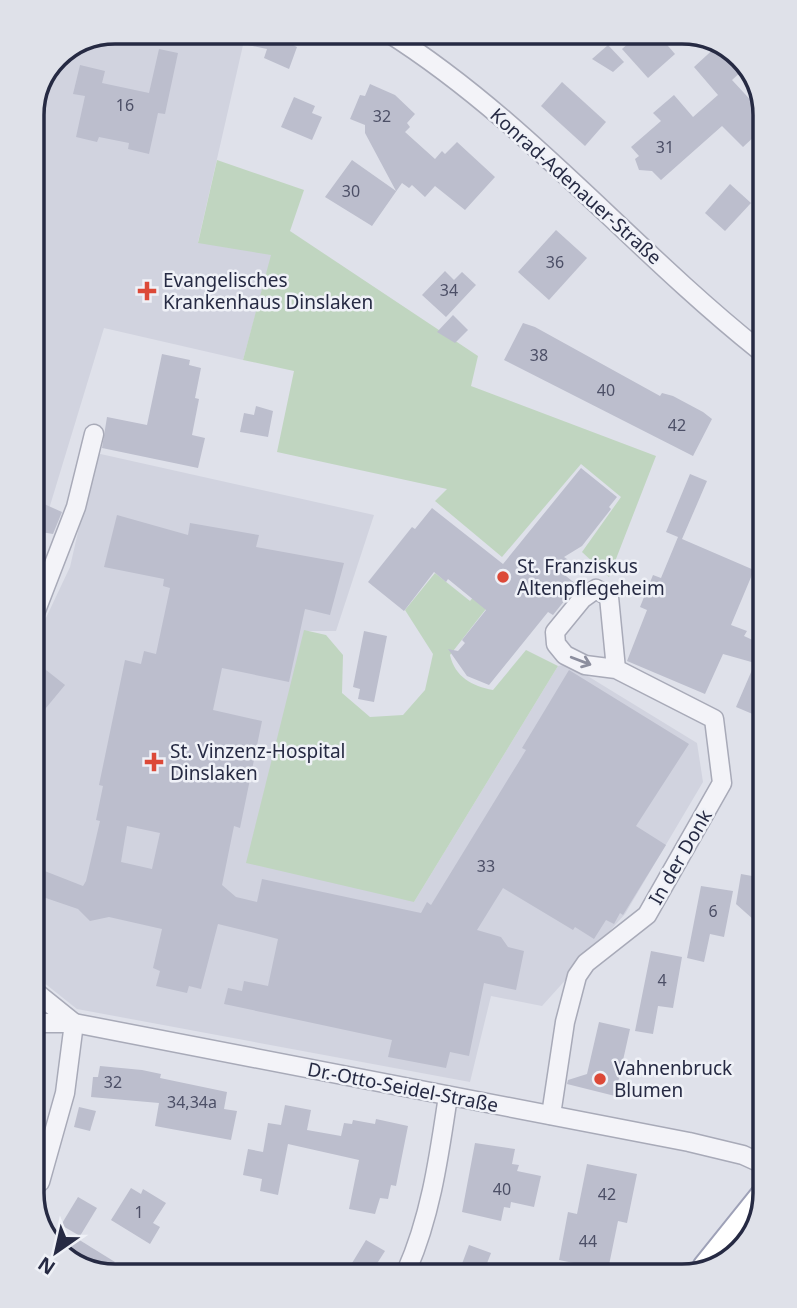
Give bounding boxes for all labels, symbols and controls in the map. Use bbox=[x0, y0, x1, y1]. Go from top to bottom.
house number: 16 bbox=[116, 94, 134, 116]
street label: Konrad-Adenauer-Straße bbox=[485, 102, 667, 270]
house number: 32 bbox=[373, 105, 391, 127]
house number: 31 bbox=[656, 136, 674, 158]
house number: 30 bbox=[342, 180, 360, 202]
house number: 36 bbox=[546, 251, 564, 273]
place label: Evangelisches Krankenhaus Dinslaken bbox=[163, 267, 373, 315]
house number: 34 bbox=[440, 279, 458, 301]
marker: Evangelisches Krankenhaus Dinslaken bbox=[137, 281, 157, 301]
house number: 38 bbox=[530, 344, 548, 366]
house number: 40 bbox=[597, 379, 615, 401]
house number: 42 bbox=[668, 414, 686, 436]
place label: St. Franziskus Altenpflegeheim bbox=[517, 553, 665, 601]
marker: St. Franziskus Altenpflegeheim bbox=[495, 569, 511, 585]
one-way arrow bbox=[570, 656, 591, 669]
place label: St. Vinzenz-Hospital Dinslaken bbox=[170, 738, 346, 786]
marker: St. Vinzenz-Hospital Dinslaken bbox=[144, 752, 164, 772]
street label: In der Donk bbox=[642, 805, 718, 909]
house number: 33 bbox=[477, 855, 495, 877]
house number: 6 bbox=[708, 900, 718, 922]
house number: 4 bbox=[657, 969, 667, 991]
place label: Vahnenbruck Blumen bbox=[614, 1055, 732, 1103]
street label: Dr.-Otto-Seidel-Straße bbox=[305, 1056, 501, 1118]
house number: 32 bbox=[104, 1071, 122, 1093]
marker: Vahnenbruck Blumen bbox=[592, 1071, 608, 1087]
house number: 34,34a bbox=[167, 1091, 217, 1113]
house number: 40 bbox=[493, 1178, 511, 1200]
house number: 42 bbox=[598, 1183, 616, 1205]
house number: 1 bbox=[134, 1201, 144, 1223]
north arrow bbox=[21, 1217, 91, 1287]
house number: 44 bbox=[579, 1230, 597, 1252]
text: N bbox=[33, 1251, 60, 1281]

